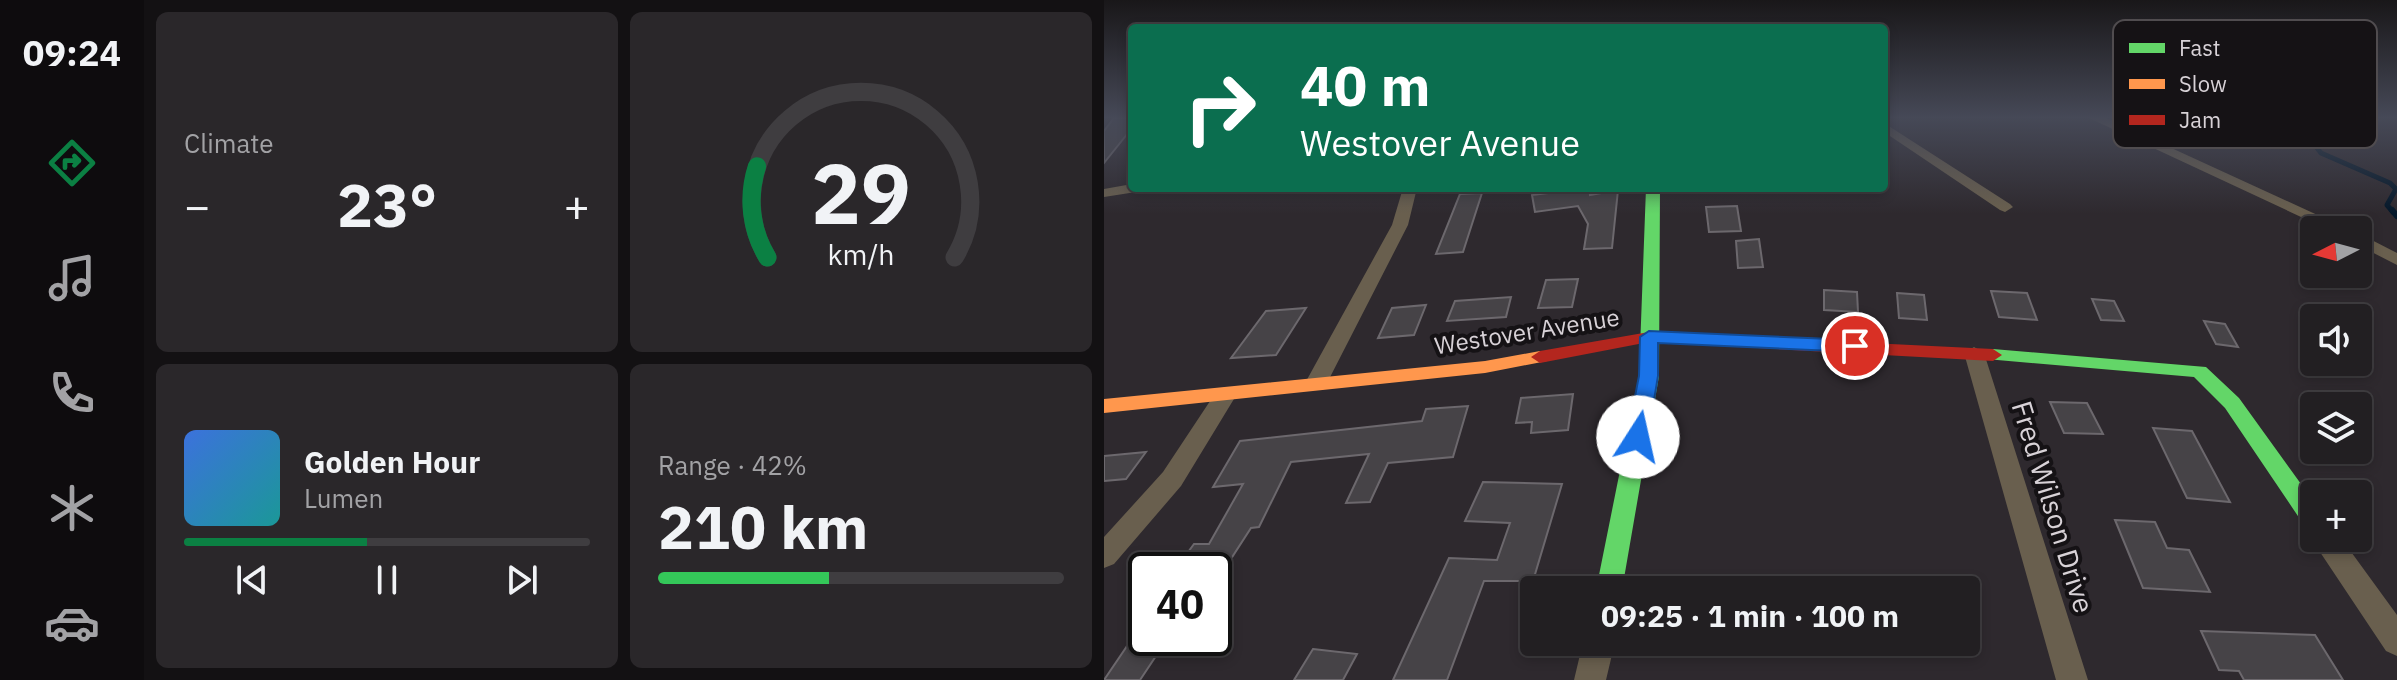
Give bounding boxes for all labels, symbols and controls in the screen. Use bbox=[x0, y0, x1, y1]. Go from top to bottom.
legend bbox=[2113, 20, 2377, 148]
text: 09:24 bbox=[23, 29, 121, 76]
text: Fast bbox=[2179, 33, 2220, 62]
text: 40 m bbox=[1300, 49, 1430, 121]
icon: right bbox=[1168, 56, 1272, 160]
text: Slow bbox=[2179, 69, 2227, 98]
text: Jam bbox=[2179, 105, 2221, 134]
text: Westover Avenue bbox=[1300, 119, 1580, 166]
text: Climate bbox=[184, 126, 274, 160]
icon: directions bbox=[44, 135, 100, 191]
text: 29 bbox=[811, 139, 911, 247]
text: 23° bbox=[337, 165, 437, 244]
text: − bbox=[184, 177, 210, 234]
text: + bbox=[564, 177, 590, 234]
north arrow bbox=[2300, 216, 2372, 288]
map controls bbox=[2300, 216, 2372, 552]
text: km/h bbox=[827, 236, 895, 273]
icon: music bbox=[44, 250, 100, 306]
street label: Westover Avenue bbox=[1432, 301, 1622, 361]
button: sound bbox=[2300, 304, 2372, 376]
pin bbox=[1821, 312, 1889, 380]
icon: arrive bbox=[1833, 324, 1877, 368]
icon: phone bbox=[44, 365, 100, 421]
button: layers bbox=[2300, 392, 2372, 464]
position arrow bbox=[1596, 395, 1680, 479]
street label: Fred Wilson Drive bbox=[2004, 396, 2103, 617]
text: Golden Hour bbox=[304, 442, 480, 481]
text: Range · 42% bbox=[658, 448, 807, 482]
icon: climate bbox=[44, 480, 100, 536]
button: + bbox=[2300, 480, 2372, 552]
text: Lumen bbox=[304, 481, 383, 515]
text: 210 km bbox=[658, 487, 868, 566]
speed limit sign: 40 bbox=[1128, 552, 1232, 656]
icon: previous bbox=[230, 558, 274, 602]
icon: pause bbox=[365, 558, 409, 602]
icon: next bbox=[500, 558, 544, 602]
icon: car bbox=[44, 595, 100, 651]
text: 09:25 · 1 min · 100 m bbox=[1601, 596, 1899, 635]

